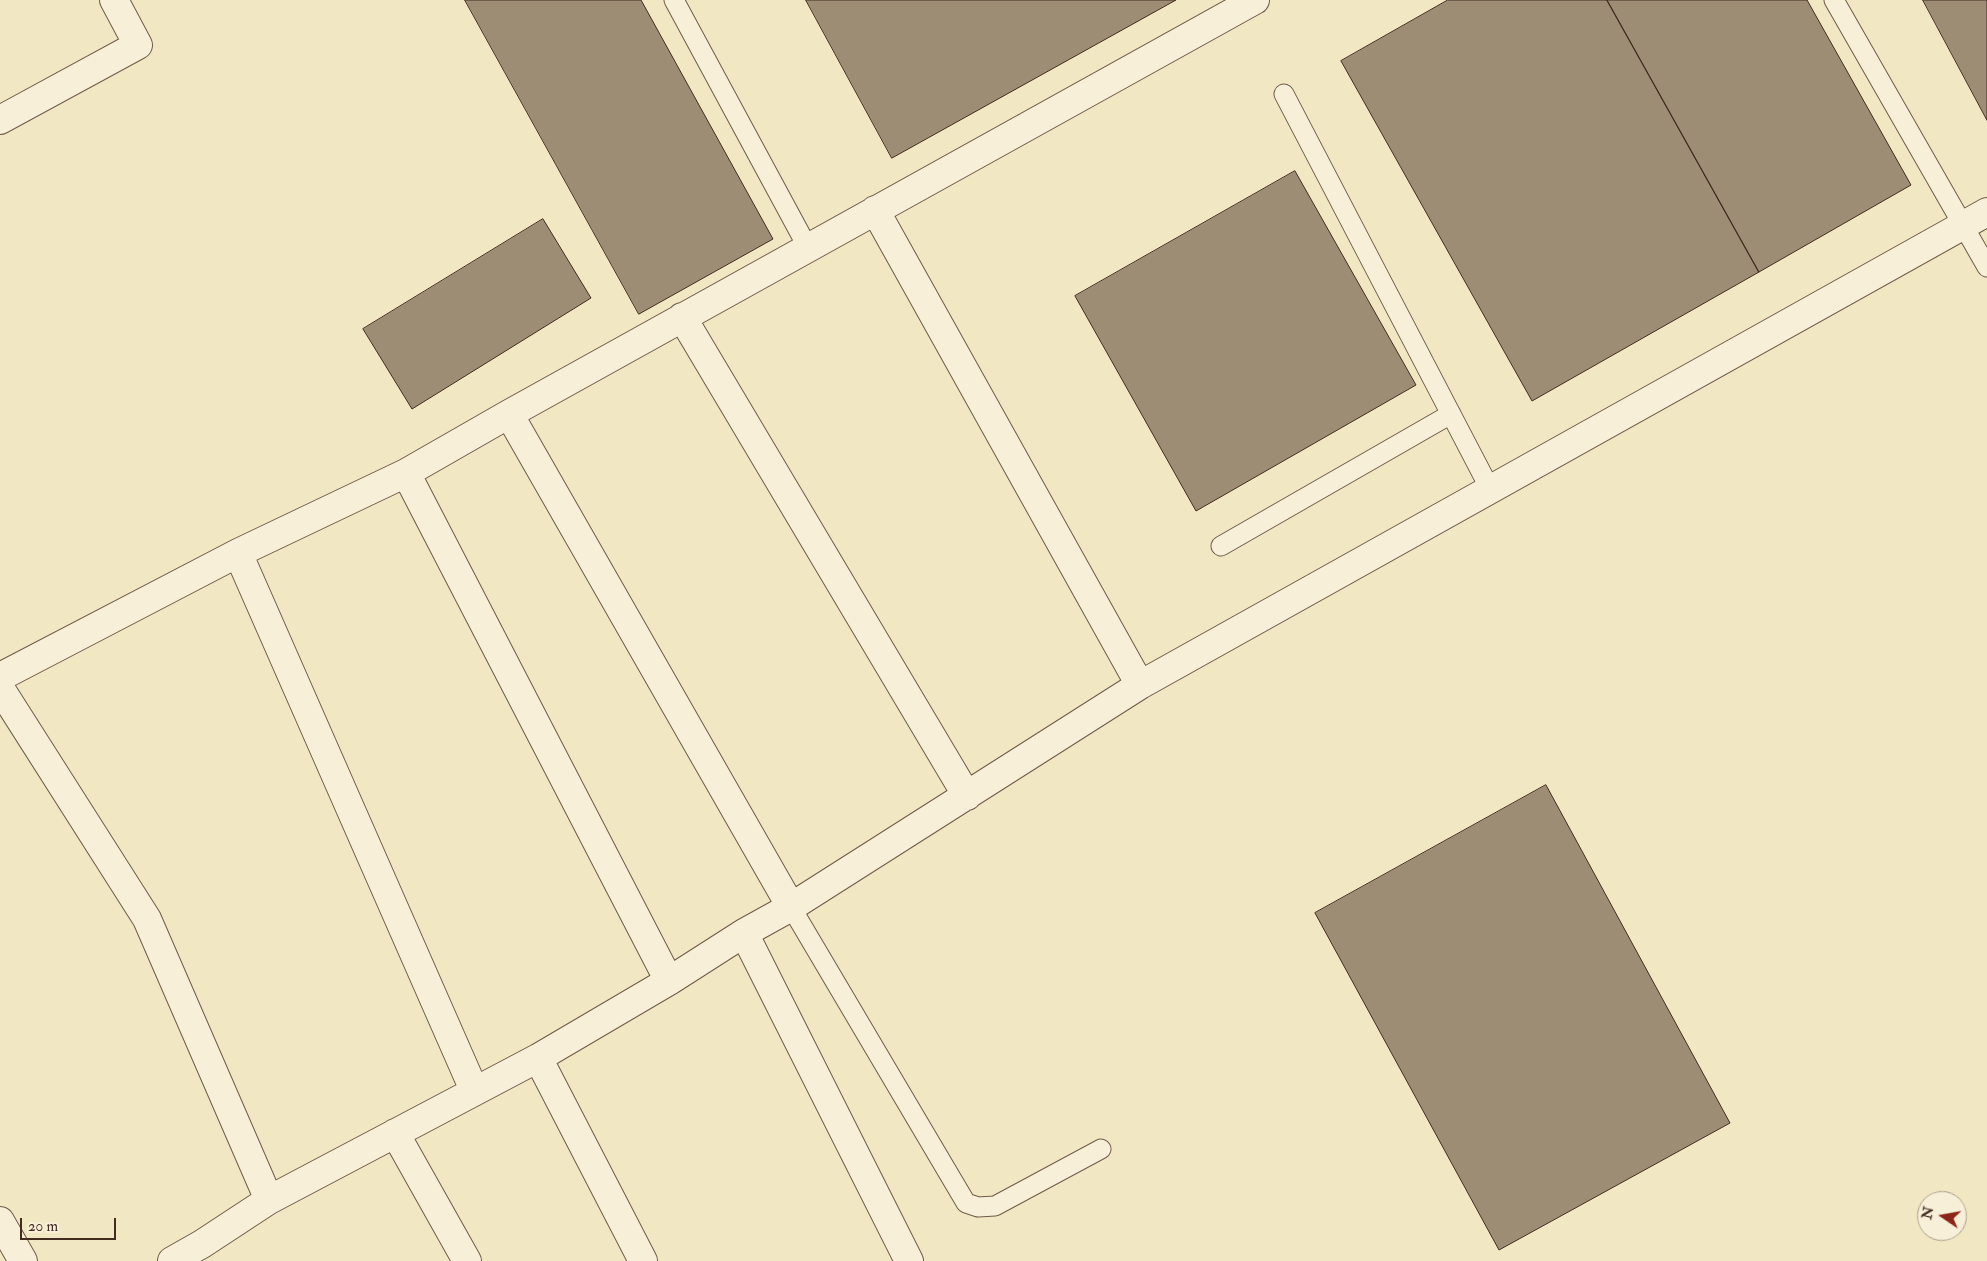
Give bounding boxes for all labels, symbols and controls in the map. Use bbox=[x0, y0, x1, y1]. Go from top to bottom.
north arrow bbox=[1917, 1191, 1967, 1241]
text: N bbox=[1918, 1205, 1937, 1221]
scale bar bbox=[22, 1208, 119, 1240]
text: 20 m bbox=[28, 1217, 58, 1236]

